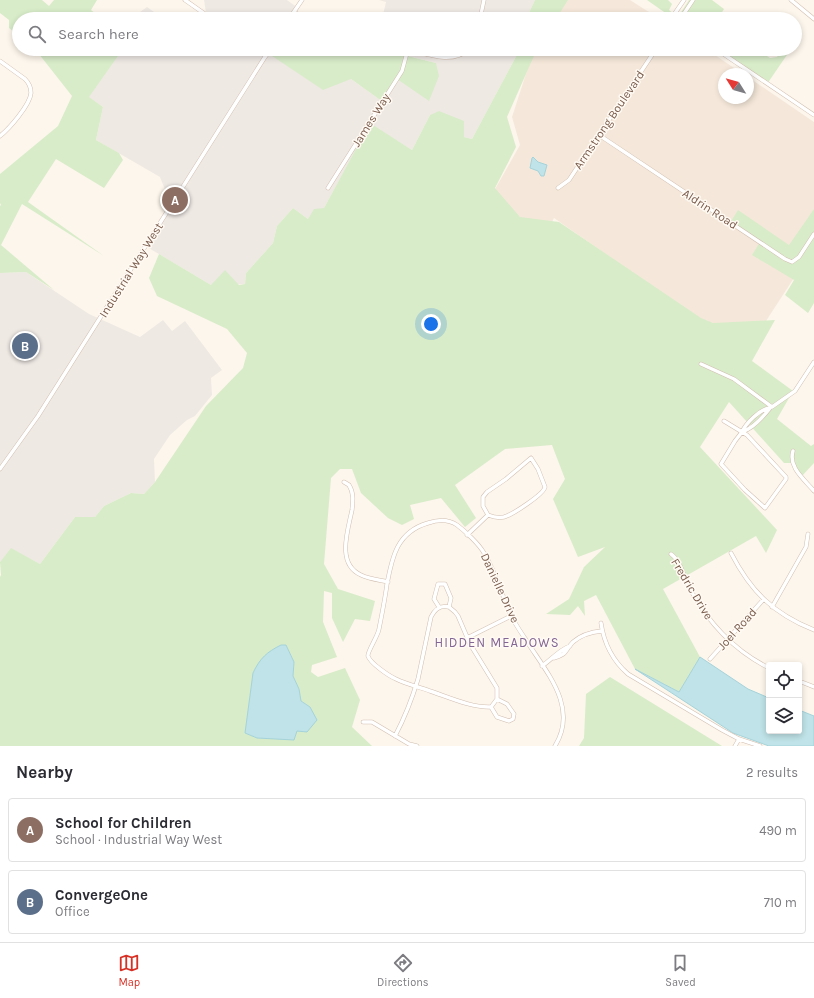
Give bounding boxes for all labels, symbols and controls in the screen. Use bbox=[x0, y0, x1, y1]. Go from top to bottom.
search box bbox=[12, 12, 802, 56]
icon: search bbox=[26, 23, 48, 45]
text: Search here bbox=[58, 25, 139, 43]
street label: Armstrong Boulevard bbox=[571, 68, 647, 172]
north arrow bbox=[718, 68, 754, 104]
street label: James Way bbox=[349, 90, 393, 149]
pin: A bbox=[162, 185, 188, 215]
street label: Aldrin Road bbox=[680, 186, 740, 232]
street label: Industrial Way West bbox=[96, 220, 166, 320]
your location bbox=[421, 314, 441, 334]
pin: B bbox=[12, 331, 38, 361]
street label: Danielle Drive bbox=[478, 551, 522, 625]
street label: Fredric Drive bbox=[668, 556, 716, 622]
street label: Joel Road bbox=[715, 605, 759, 653]
district label: HIDDEN MEADOWS bbox=[434, 635, 560, 650]
map controls bbox=[766, 662, 802, 734]
button: locate bbox=[766, 662, 802, 698]
button: layers bbox=[766, 698, 802, 734]
text: Nearby bbox=[16, 762, 73, 782]
text: 2 results bbox=[746, 765, 798, 780]
text: School for Children bbox=[55, 814, 192, 832]
text: A bbox=[26, 823, 34, 838]
text: 490 m bbox=[759, 823, 797, 838]
text: School · Industrial Way West bbox=[55, 832, 222, 847]
text: ConvergeOne bbox=[55, 886, 148, 904]
text: B bbox=[26, 895, 34, 910]
text: 710 m bbox=[764, 895, 797, 910]
text: Office bbox=[55, 904, 90, 919]
tab: Map bbox=[118, 952, 140, 989]
tab: Directions bbox=[377, 952, 429, 989]
tab: Saved bbox=[665, 952, 696, 989]

